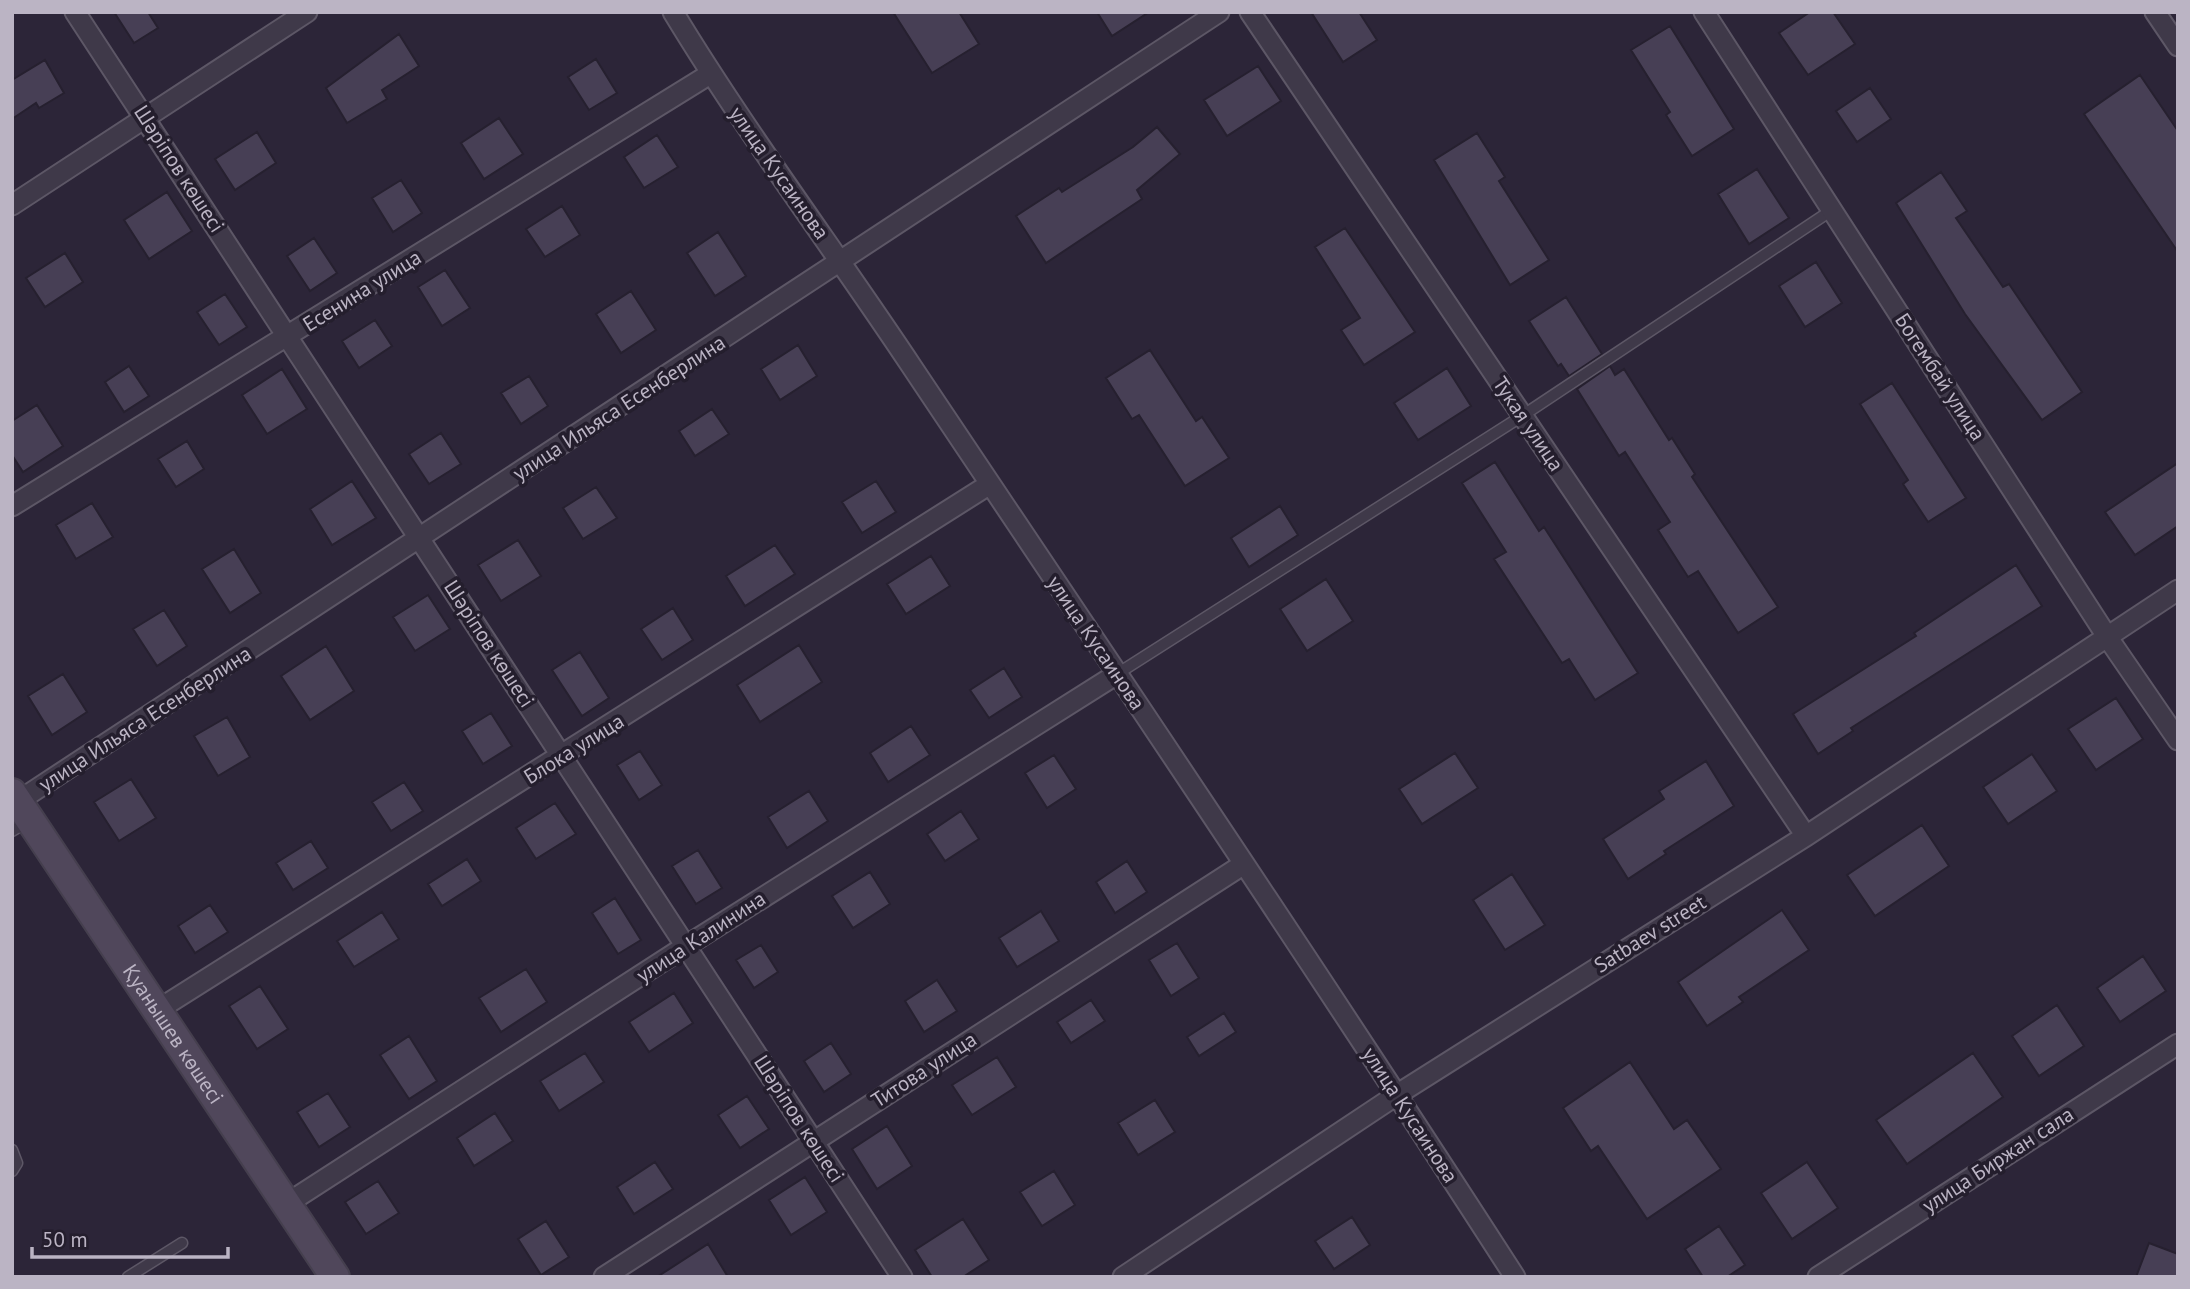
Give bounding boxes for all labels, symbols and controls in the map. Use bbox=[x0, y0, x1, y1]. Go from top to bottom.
street label: Шәріпов көшесі bbox=[128, 100, 231, 238]
street label: улица Кусаинова bbox=[724, 101, 835, 245]
street label: Есенина улица bbox=[298, 243, 426, 338]
street label: Богембай улица bbox=[1889, 308, 1992, 446]
street label: улица Ильяса Есенберлина bbox=[507, 329, 730, 487]
street label: Тукая улица bbox=[1487, 371, 1570, 476]
street label: улица Кусаинова bbox=[1042, 570, 1151, 715]
street label: Шәріпов көшесі bbox=[438, 575, 541, 713]
street label: улица Ильяса Есенберлина bbox=[33, 640, 256, 798]
street label: Блока улица bbox=[519, 707, 629, 790]
street label: улица Калинина bbox=[631, 885, 771, 988]
street label: Satbaev street bbox=[1589, 888, 1711, 979]
street label: Қуанышев көшесі bbox=[117, 959, 230, 1109]
street label: Титова улица bbox=[866, 1026, 981, 1114]
street label: улица Кусаинова bbox=[1357, 1042, 1464, 1188]
street label: Шәріпов көшесі bbox=[748, 1050, 851, 1188]
street label: улица Биржан сала bbox=[1917, 1101, 2079, 1219]
scale bar bbox=[32, 1216, 228, 1260]
text: 50 m bbox=[42, 1226, 88, 1253]

